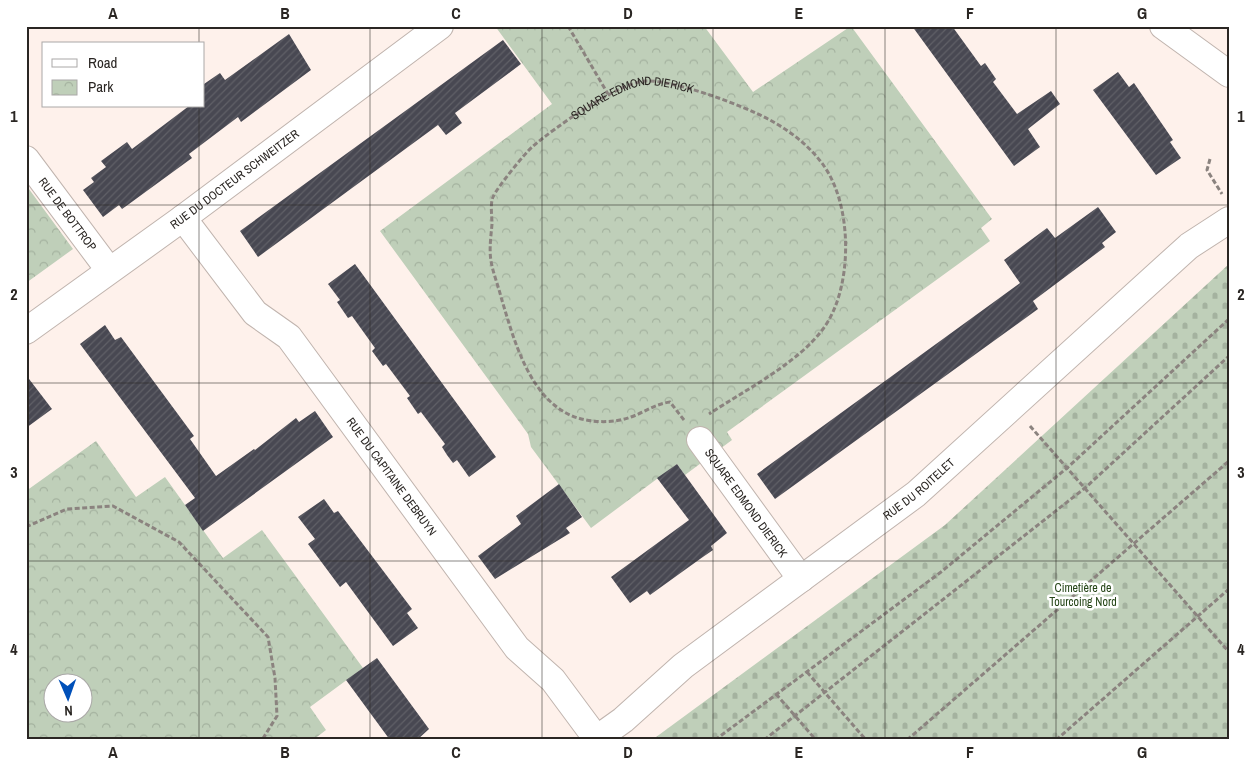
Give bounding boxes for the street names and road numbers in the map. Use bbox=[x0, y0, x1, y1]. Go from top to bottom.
street label: SQUARE EDMOND DIERICK bbox=[568, 73, 696, 124]
street label: RUE DU DOCTEUR SCHWEITZER bbox=[167, 126, 302, 233]
street label: RUE DE BOTTROP bbox=[35, 174, 100, 254]
street label: RUE DU CAPITAINE DEBRUYN bbox=[343, 414, 440, 539]
street label: SQUARE EDMOND DIERICK bbox=[701, 445, 791, 561]
street label: RUE DU ROITELET bbox=[880, 455, 958, 524]

